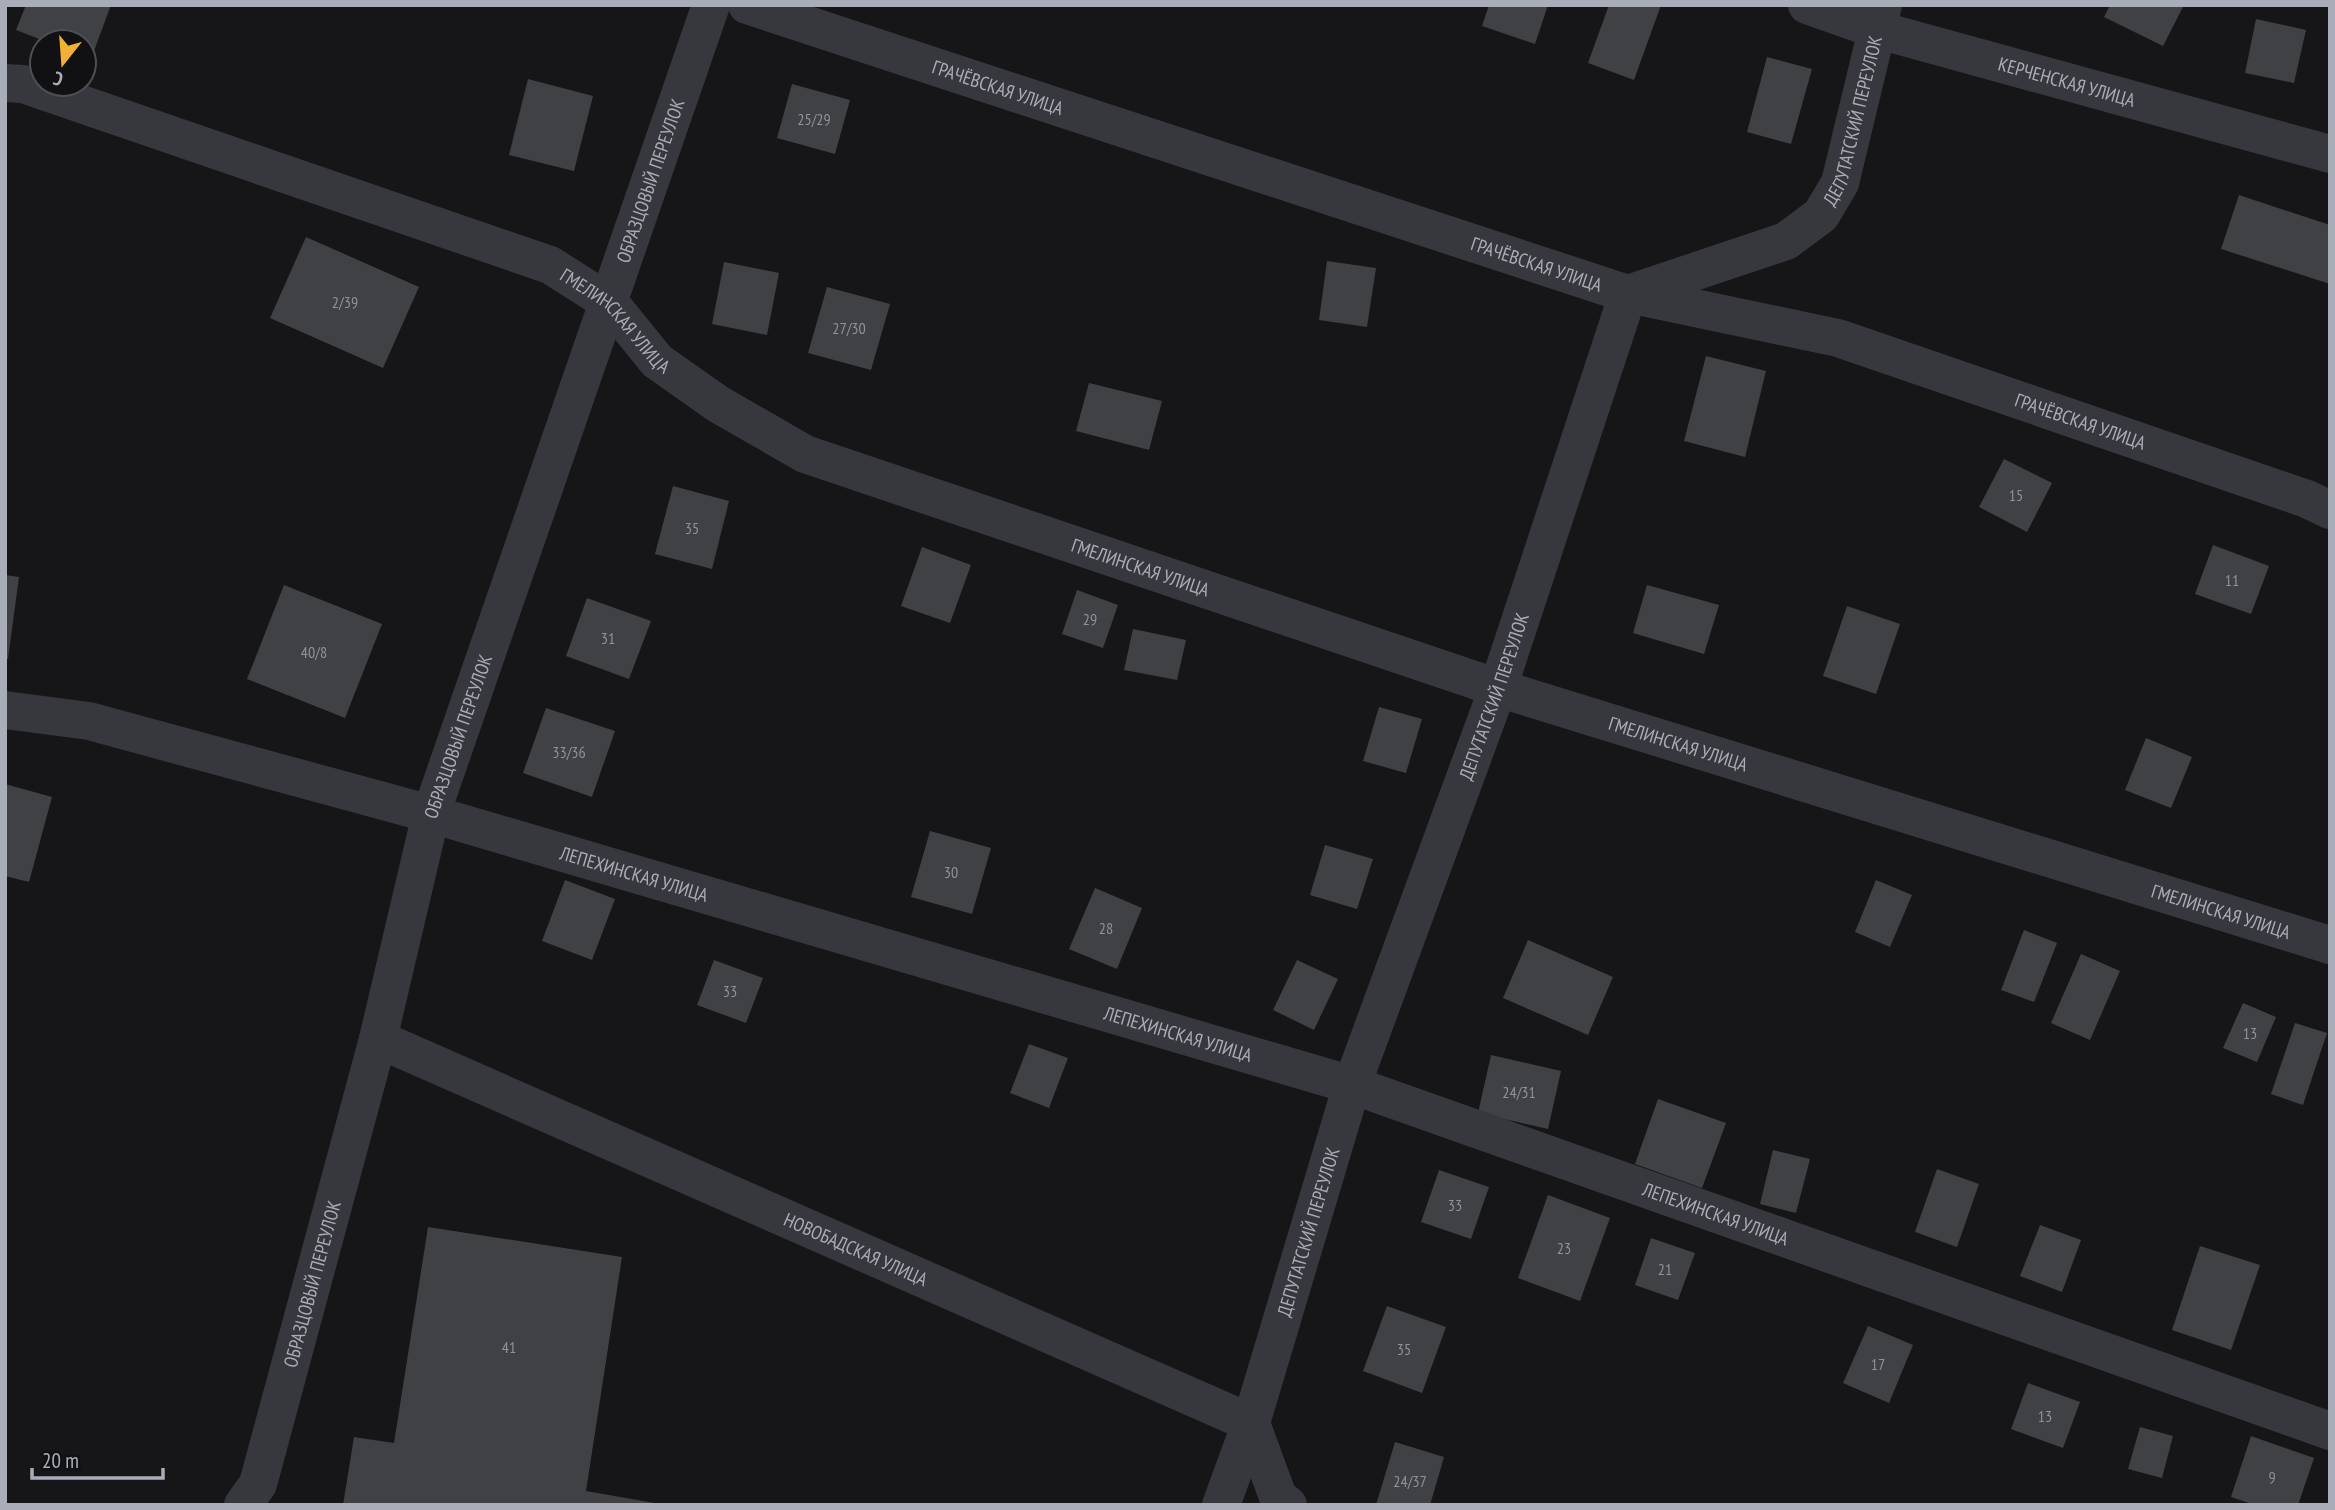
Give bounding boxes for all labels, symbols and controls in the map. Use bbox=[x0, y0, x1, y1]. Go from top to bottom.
north arrow bbox=[28, 28, 98, 98]
street label: ДЕПУТАТСКИЙ ПЕРЕУЛОК bbox=[1817, 33, 1887, 210]
street label: КЕРЧЕНСКАЯ УЛИЦА bbox=[1996, 51, 2138, 112]
street label: ГРАЧЁВСКАЯ УЛИЦА bbox=[929, 55, 1067, 120]
text: С bbox=[50, 66, 66, 92]
street label: ОБРАЗЦОВЫЙ ПЕРЕУЛОК bbox=[611, 95, 690, 266]
house number: 25/29 bbox=[797, 109, 831, 129]
street label: ГРАЧЁВСКАЯ УЛИЦА bbox=[1468, 231, 1605, 297]
street label: ГМЕЛИНСКАЯ УЛИЦА bbox=[556, 263, 675, 378]
house number: 2/39 bbox=[332, 292, 358, 312]
house number: 27/30 bbox=[832, 318, 866, 338]
street label: ГРАЧЁВСКАЯ УЛИЦА bbox=[2012, 388, 2149, 455]
house number: 15 bbox=[2009, 485, 2023, 505]
house number: 35 bbox=[685, 518, 699, 538]
street label: ГМЕЛИНСКАЯ УЛИЦА bbox=[1068, 533, 1213, 602]
house number: 11 bbox=[2225, 570, 2239, 590]
house number: 29 bbox=[1083, 609, 1097, 629]
street label: ДЕПУТАТСКИЙ ПЕРЕУЛОК bbox=[1453, 610, 1534, 783]
house number: 31 bbox=[601, 628, 615, 648]
house number: 40/8 bbox=[301, 642, 327, 662]
street label: ОБРАЗЦОВЫЙ ПЕРЕУЛОК bbox=[418, 651, 497, 822]
street label: ГМЕЛИНСКАЯ УЛИЦА bbox=[1606, 711, 1751, 776]
house number: 33/36 bbox=[552, 742, 586, 762]
street label: ЛЕПЕХИНСКАЯ УЛИЦА bbox=[556, 840, 711, 907]
house number: 30 bbox=[944, 862, 958, 882]
street label: ГМЕЛИНСКАЯ УЛИЦА bbox=[2148, 879, 2293, 944]
house number: 28 bbox=[1099, 918, 1113, 938]
house number: 33 bbox=[723, 981, 737, 1001]
street label: ЛЕПЕХИНСКАЯ УЛИЦА bbox=[1100, 1000, 1255, 1067]
house number: 13 bbox=[2243, 1023, 2257, 1043]
house number: 24/31 bbox=[1502, 1082, 1536, 1102]
street label: ДЕПУТАТСКИЙ ПЕРЕУЛОК bbox=[1272, 1144, 1345, 1319]
street label: ЛЕПЕХИНСКАЯ УЛИЦА bbox=[1639, 1177, 1792, 1251]
house number: 33 bbox=[1448, 1195, 1462, 1215]
street label: ОБРАЗЦОВЫЙ ПЕРЕУЛОК bbox=[278, 1198, 346, 1370]
street label: НОВОБАДСКАЯ УЛИЦА bbox=[780, 1207, 931, 1291]
house number: 23 bbox=[1557, 1238, 1571, 1258]
house number: 21 bbox=[1658, 1259, 1672, 1279]
house number: 41 bbox=[502, 1337, 516, 1357]
house number: 35 bbox=[1397, 1339, 1411, 1359]
house number: 17 bbox=[1871, 1354, 1885, 1374]
house number: 13 bbox=[2038, 1406, 2052, 1426]
scale bar bbox=[32, 1436, 163, 1480]
text: 20 m bbox=[42, 1447, 79, 1474]
house number: 9 bbox=[2268, 1467, 2276, 1487]
house number: 24/37 bbox=[1393, 1471, 1427, 1491]

